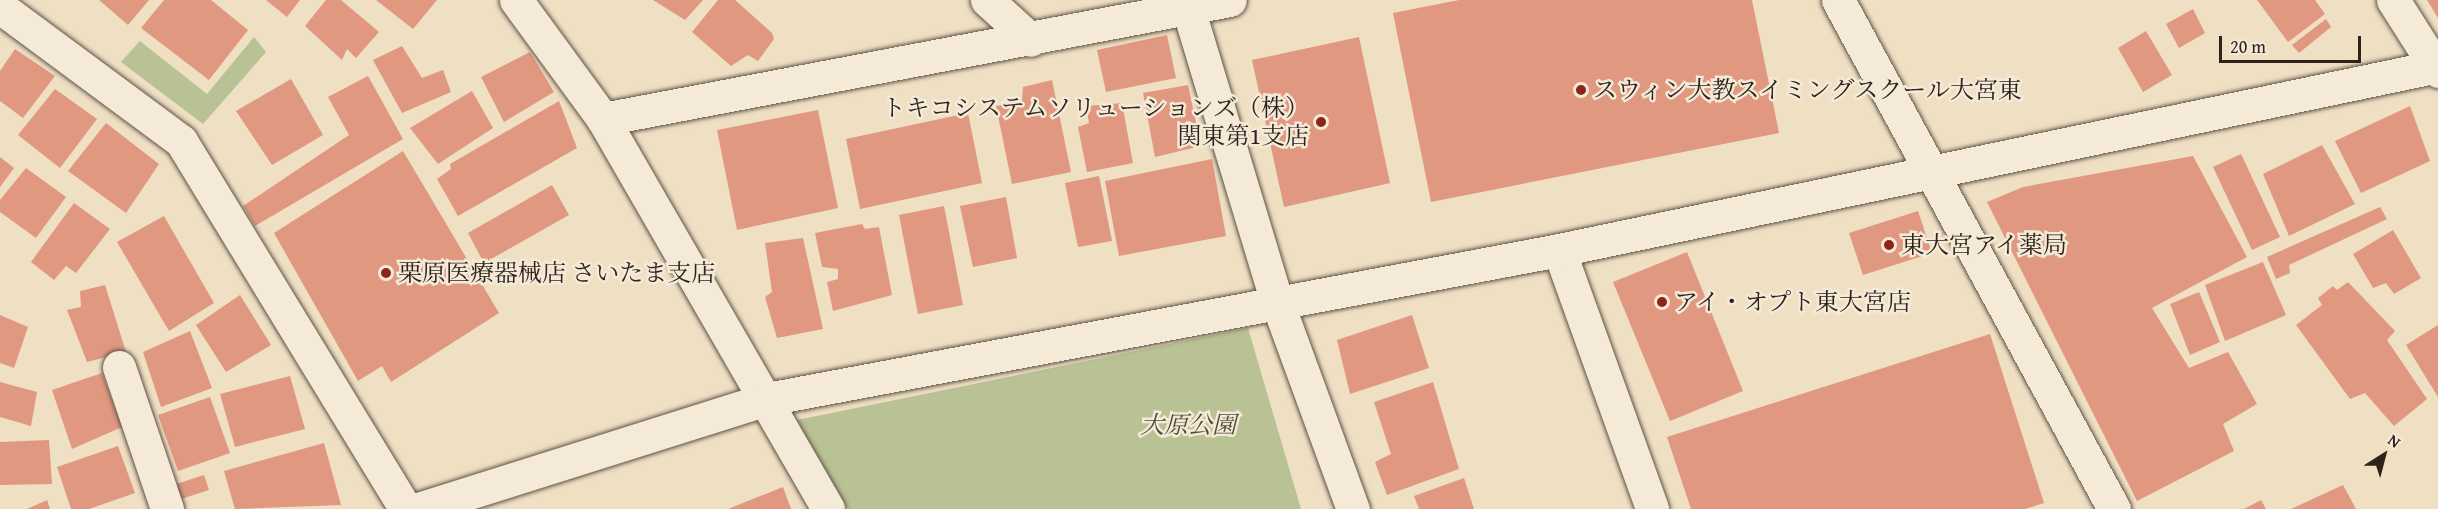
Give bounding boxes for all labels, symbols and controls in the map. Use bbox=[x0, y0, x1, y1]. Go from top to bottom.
scale bar bbox=[2222, 24, 2364, 62]
text: 20 m bbox=[2230, 33, 2266, 60]
place label: スウィン大教スイミングスクール大宮東 bbox=[1593, 76, 2025, 104]
marker: スウィン大教スイミングスクール大宮東 bbox=[1574, 83, 1588, 97]
place label: トキコシステムソリューションズ（株） 関東第1支店 bbox=[877, 94, 1309, 150]
marker: トキコシステムソリューションズ（株） 関東第1支店 bbox=[1314, 115, 1328, 129]
place label: 東大宮アイ薬局 bbox=[1901, 231, 2069, 259]
marker: 東大宮アイ薬局 bbox=[1882, 238, 1896, 252]
place label: 栗原医療器械店 さいたま支店 bbox=[398, 259, 715, 287]
marker: 栗原医療器械店 さいたま支店 bbox=[379, 266, 393, 280]
place label: アイ・オプト東大宮店 bbox=[1674, 288, 1914, 316]
marker: アイ・オプト東大宮店 bbox=[1655, 295, 1669, 309]
park label: 大原公園 bbox=[1140, 411, 1236, 439]
north arrow bbox=[2354, 425, 2414, 485]
text: N bbox=[2383, 428, 2406, 453]

